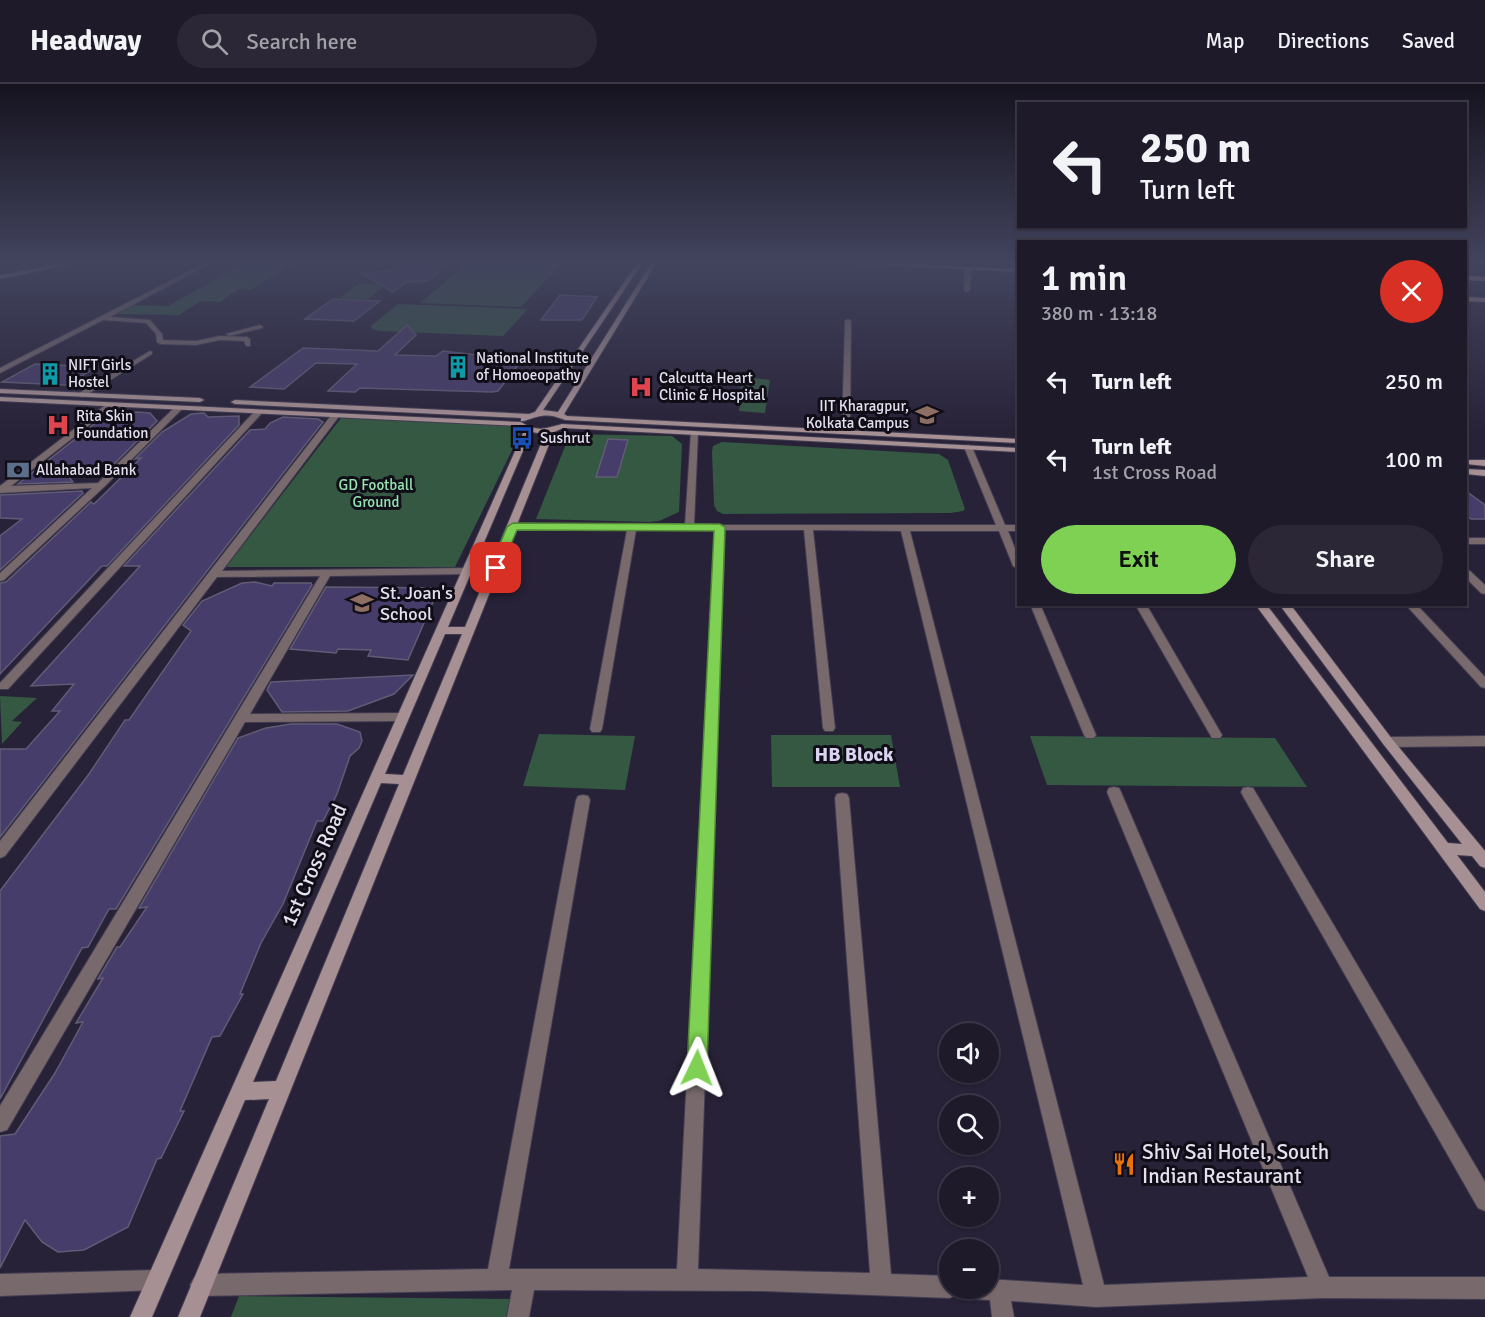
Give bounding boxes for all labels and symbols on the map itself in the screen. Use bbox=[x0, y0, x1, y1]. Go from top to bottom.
place label: National Institute of Homoeopathy bbox=[476, 349, 589, 384]
building icon: National Institute of Homoeopathy bbox=[445, 354, 471, 380]
place label: NIFT Girls Hostel bbox=[68, 356, 132, 391]
building icon: NIFT Girls Hostel bbox=[37, 361, 63, 387]
place label: Calcutta Heart Clinic & Hospital bbox=[659, 369, 765, 404]
hospital icon: Calcutta Heart Clinic & Hospital bbox=[628, 374, 654, 400]
place label: IIT Kharagpur, Kolkata Campus bbox=[806, 397, 909, 432]
school or university icon: IIT Kharagpur, Kolkata Campus bbox=[914, 402, 940, 428]
place label: Rita Skin Foundation bbox=[76, 407, 148, 442]
hospital icon: Rita Skin Foundation bbox=[45, 412, 71, 438]
bus stop icon: Sushrut bbox=[509, 425, 535, 451]
place label: Sushrut bbox=[540, 429, 590, 447]
bank icon: Allahabad Bank bbox=[5, 457, 31, 483]
place label: Allahabad Bank bbox=[36, 461, 137, 479]
park label: GD Football Ground bbox=[339, 476, 413, 511]
pin bbox=[470, 542, 521, 593]
place label: St. Joan's School bbox=[380, 582, 453, 625]
school or university icon: St. Joan's School bbox=[349, 590, 375, 616]
district label: HB Block bbox=[814, 742, 894, 767]
street label: 1st Cross Road bbox=[275, 800, 353, 930]
position arrow bbox=[665, 1036, 729, 1100]
place label: Shiv Sai Hotel, South Indian Restaurant bbox=[1142, 1139, 1329, 1189]
restaurant icon: Shiv Sai Hotel, South Indian Restaurant bbox=[1111, 1151, 1137, 1177]

